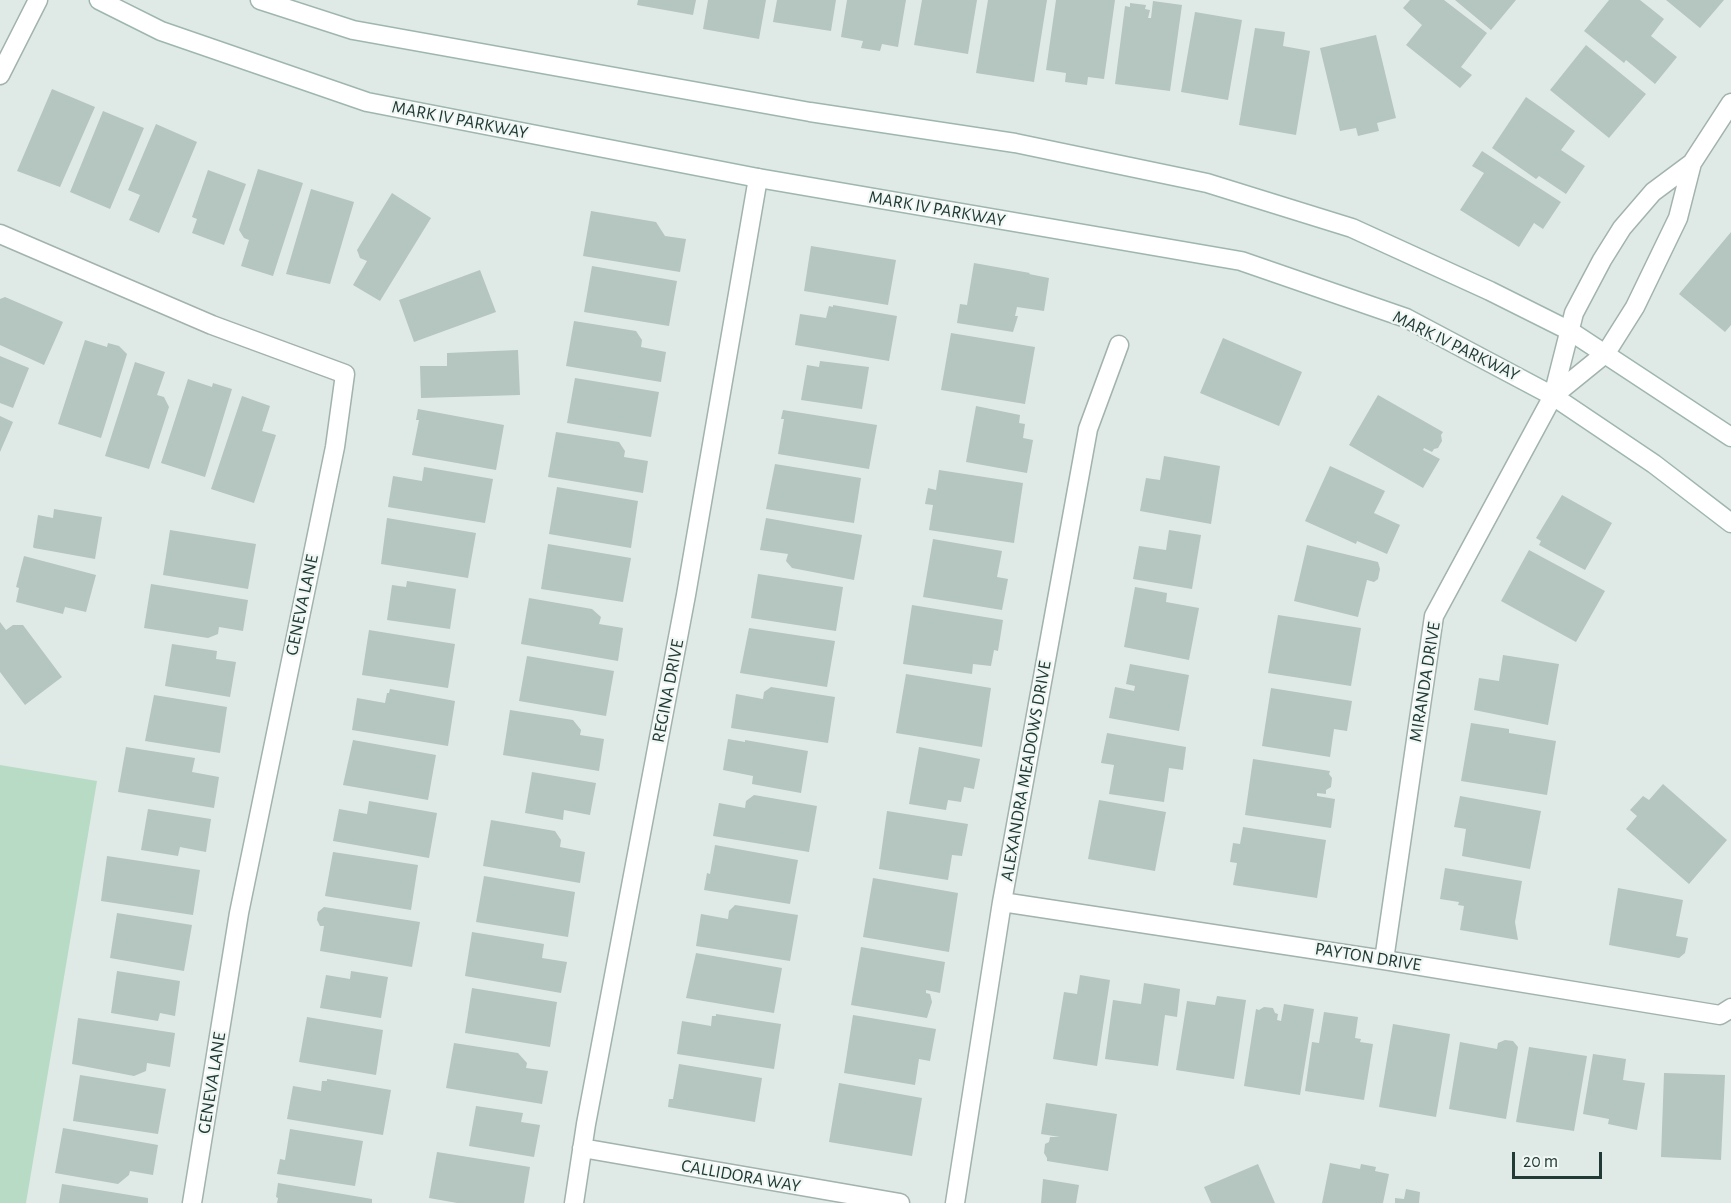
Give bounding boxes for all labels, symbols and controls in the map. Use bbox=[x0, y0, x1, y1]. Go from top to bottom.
street label: MARK IV PARKWAY bbox=[390, 96, 530, 144]
street label: MARK IV PARKWAY bbox=[867, 186, 1007, 232]
street label: MARK IV PARKWAY bbox=[1389, 306, 1523, 386]
street label: GENEVA LANE bbox=[281, 553, 323, 657]
street label: MIRANDA DRIVE bbox=[1405, 620, 1445, 744]
street label: REGINA DRIVE bbox=[647, 638, 689, 744]
street label: ALEXANDRA MEADOWS DRIVE bbox=[996, 659, 1056, 883]
street label: PAYTON DRIVE bbox=[1313, 938, 1423, 976]
street label: GENEVA LANE bbox=[193, 1031, 231, 1135]
scale bar bbox=[1515, 1140, 1605, 1178]
text: 20 m bbox=[1523, 1153, 1558, 1171]
street label: CALLIDORA WAY bbox=[680, 1155, 802, 1197]

